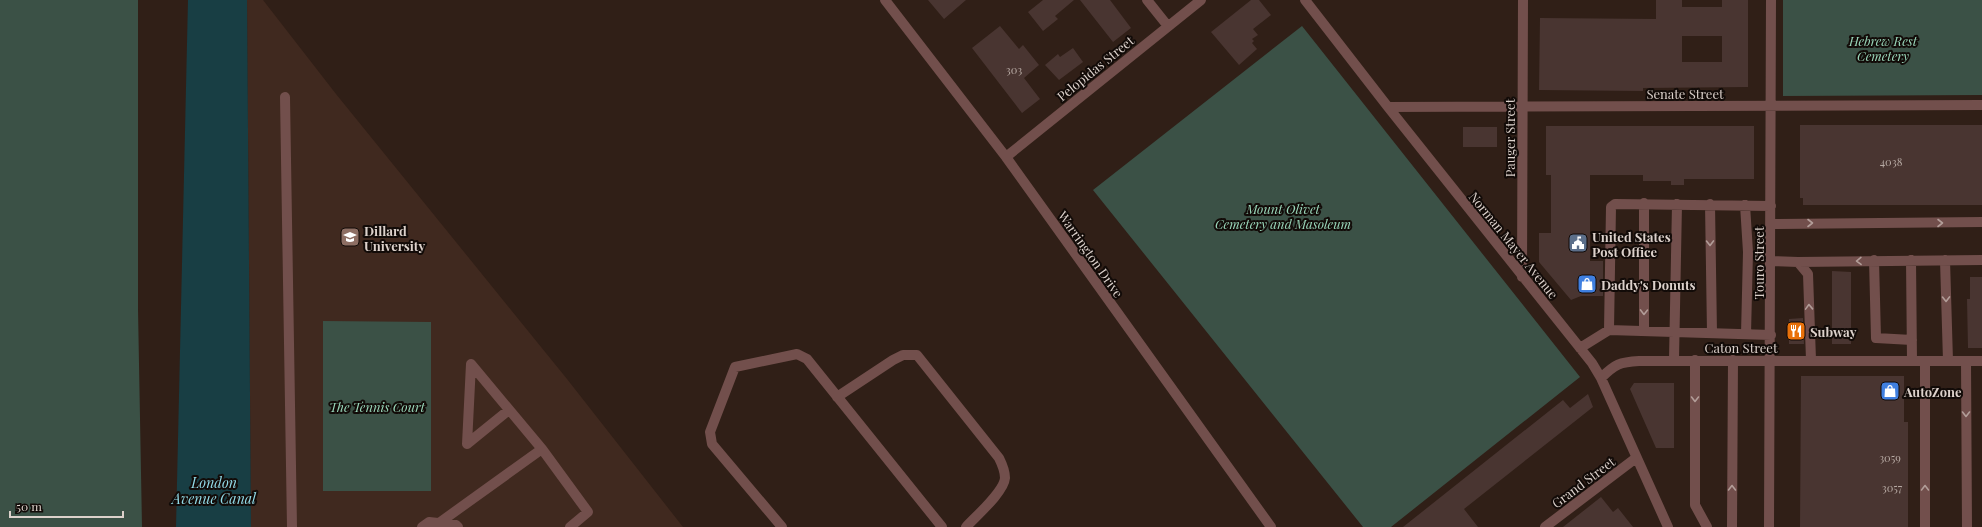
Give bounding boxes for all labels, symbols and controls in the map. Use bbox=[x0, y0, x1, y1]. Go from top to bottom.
street label: Pelopidas Street bbox=[1053, 32, 1137, 104]
park label: Hebrew Rest Cemetery bbox=[1848, 32, 1918, 64]
house number: 303 bbox=[1006, 62, 1022, 77]
street label: Senate Street bbox=[1646, 85, 1724, 102]
street label: Pauger Street bbox=[1501, 98, 1518, 177]
house number: 4038 bbox=[1880, 154, 1903, 169]
street label: Norman Mayer Avenue bbox=[1466, 188, 1563, 302]
park label: Mount Olivet Cemetery and Masoleum bbox=[1215, 200, 1351, 232]
street label: Warrington Drive bbox=[1054, 207, 1127, 301]
one-way arrow bbox=[1807, 219, 1813, 227]
one-way arrow bbox=[1937, 219, 1943, 227]
place label: Dillard University bbox=[364, 222, 425, 254]
school or university icon: Dillard University bbox=[339, 226, 361, 248]
street label: Touro Street bbox=[1750, 226, 1767, 299]
place label: United States Post Office bbox=[1592, 228, 1671, 260]
public building icon: United States Post Office bbox=[1567, 232, 1589, 254]
one-way arrow bbox=[1706, 240, 1714, 246]
one-way arrow bbox=[1856, 256, 1862, 265]
shop icon: Daddy's Donuts bbox=[1576, 273, 1598, 295]
place label: Daddy's Donuts bbox=[1601, 276, 1696, 293]
one-way arrow bbox=[1942, 296, 1950, 302]
one-way arrow bbox=[1805, 304, 1813, 310]
one-way arrow bbox=[1640, 309, 1648, 315]
restaurant icon: Subway bbox=[1785, 320, 1807, 342]
place label: Subway bbox=[1810, 323, 1857, 340]
street label: Caton Street bbox=[1704, 339, 1778, 356]
shop icon: AutoZone bbox=[1879, 380, 1901, 402]
place label: AutoZone bbox=[1903, 383, 1962, 400]
one-way arrow bbox=[1691, 396, 1699, 402]
park label: The Tennis Court bbox=[329, 398, 426, 415]
one-way arrow bbox=[1962, 411, 1970, 417]
house number: 3059 bbox=[1879, 450, 1901, 465]
street label: Grand Street bbox=[1548, 452, 1618, 511]
water label: London Avenue Canal bbox=[170, 473, 257, 508]
house number: 3057 bbox=[1882, 480, 1903, 495]
one-way arrow bbox=[1728, 485, 1736, 491]
one-way arrow bbox=[1921, 485, 1929, 491]
scale bar bbox=[10, 493, 123, 519]
text: 50 m bbox=[16, 498, 42, 514]

